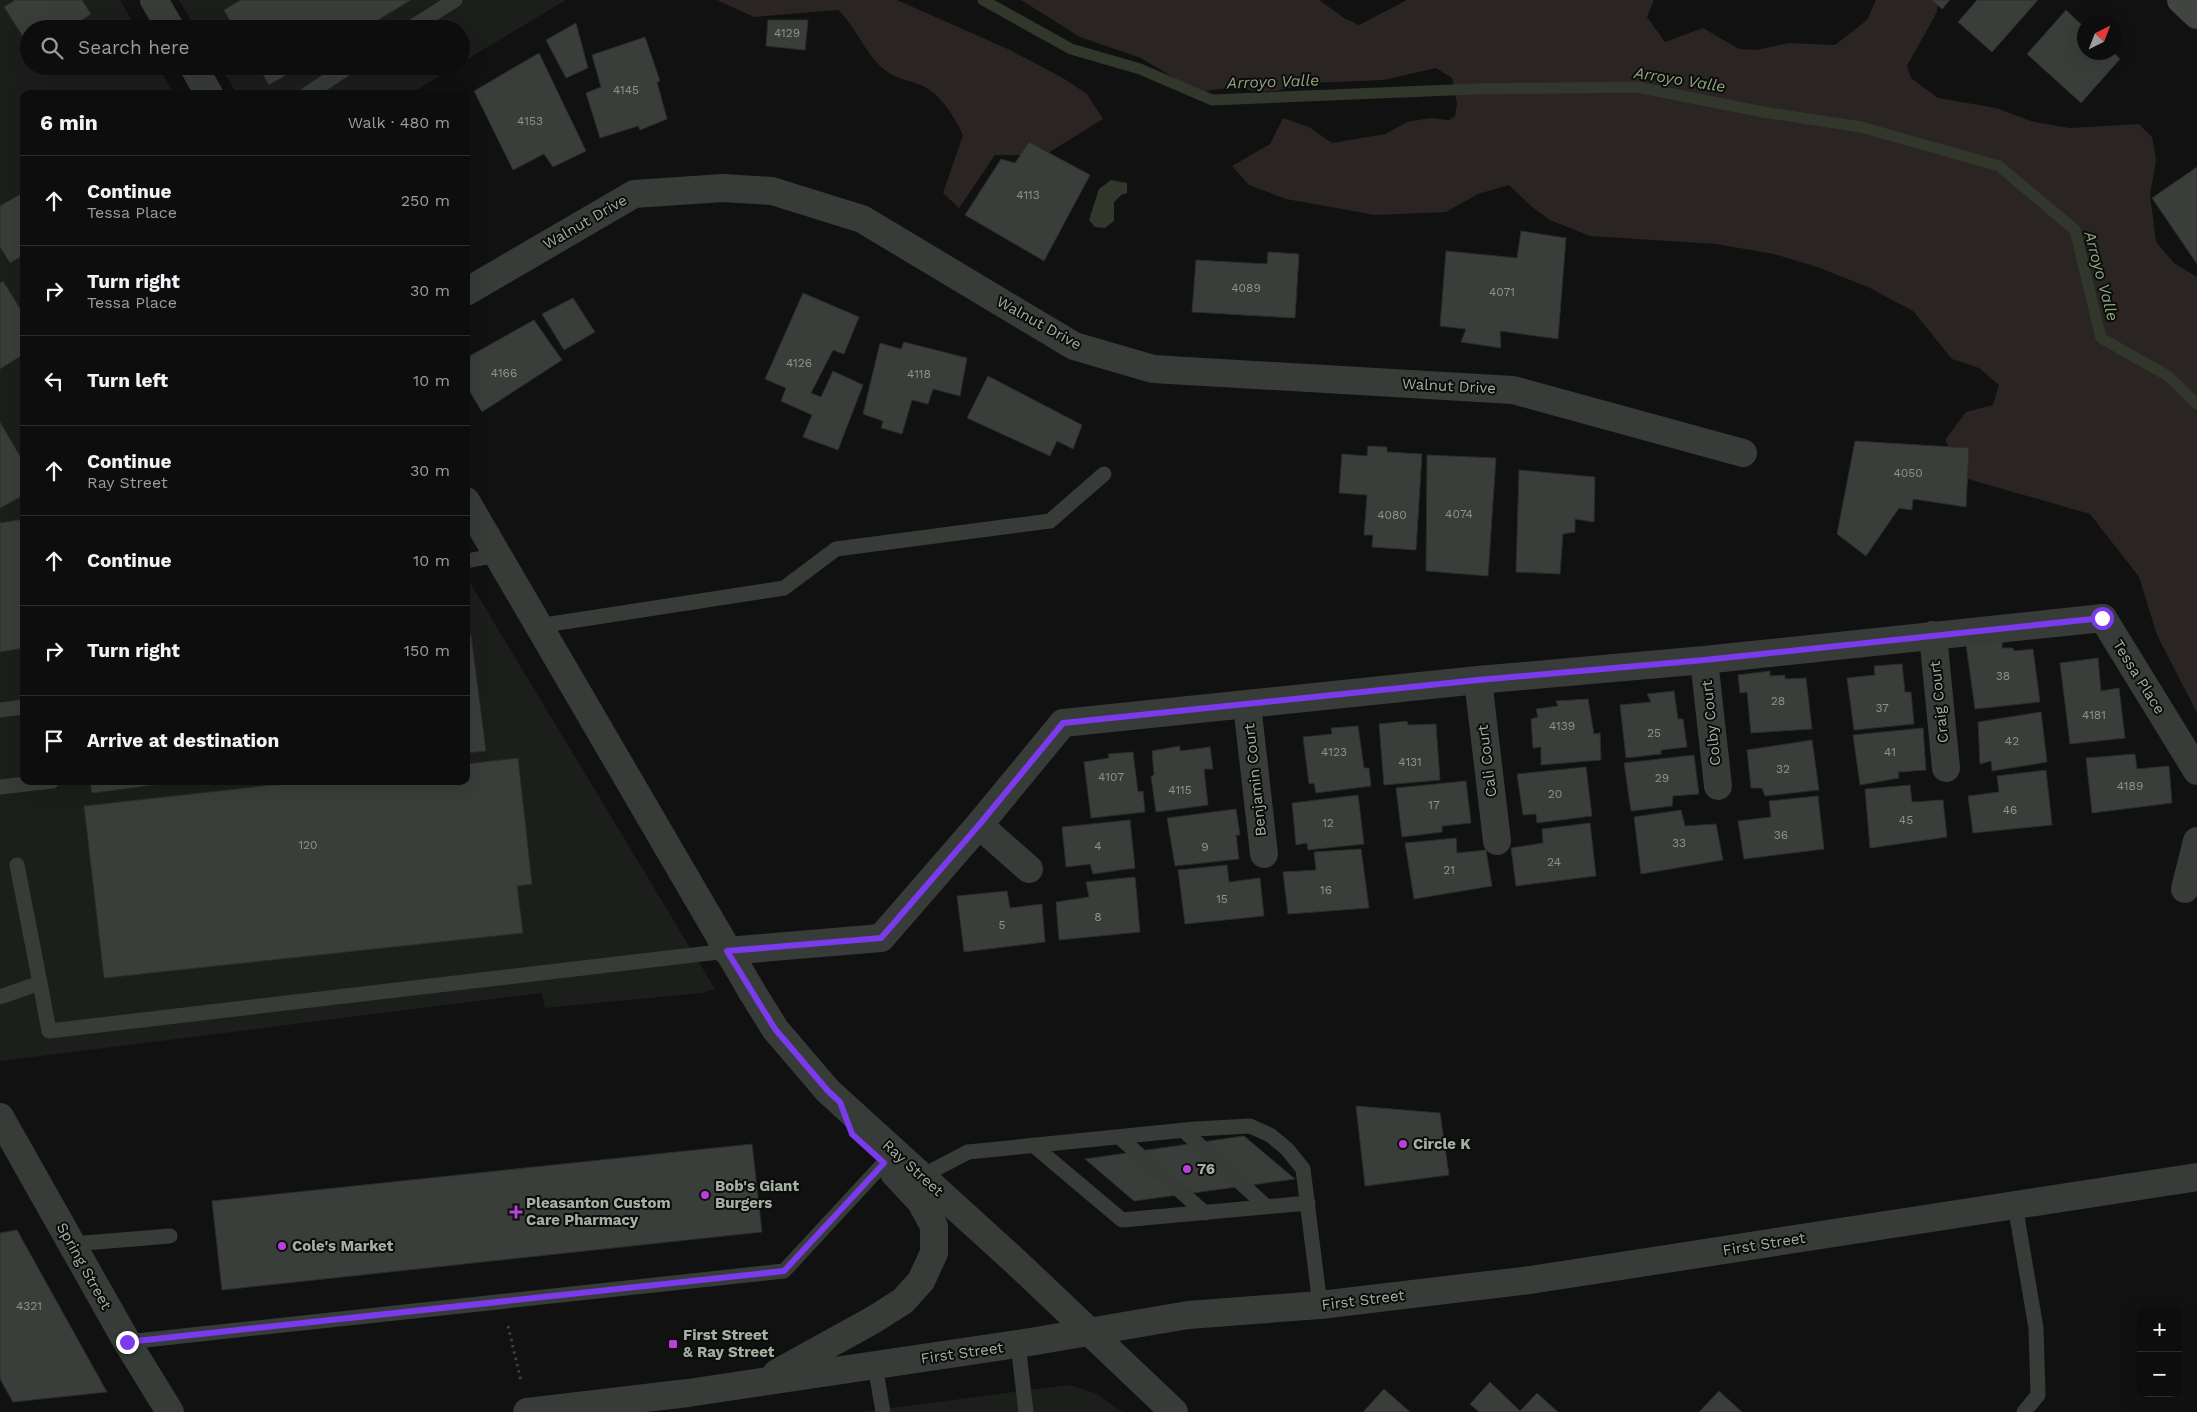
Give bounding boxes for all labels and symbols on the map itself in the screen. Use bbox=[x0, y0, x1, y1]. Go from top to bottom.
north arrow bbox=[2077, 15, 2122, 60]
house number: 4129 bbox=[774, 26, 800, 40]
water label: Arroyo Valle bbox=[1632, 63, 1727, 96]
water label: Arroyo Valle bbox=[1226, 70, 1319, 93]
house number: 4145 bbox=[613, 83, 639, 97]
house number: 4153 bbox=[517, 114, 543, 128]
house number: 4113 bbox=[1016, 188, 1040, 202]
street label: Walnut Drive bbox=[540, 191, 630, 253]
water label: Arroyo Valle bbox=[2080, 228, 2123, 323]
house number: 4089 bbox=[1231, 281, 1261, 295]
house number: 4071 bbox=[1489, 285, 1515, 299]
street label: Walnut Drive bbox=[993, 292, 1085, 354]
house number: 4126 bbox=[786, 356, 812, 370]
house number: 4166 bbox=[491, 366, 517, 380]
house number: 4118 bbox=[907, 367, 931, 381]
street label: Walnut Drive bbox=[1402, 375, 1496, 397]
house number: 4050 bbox=[1893, 466, 1923, 480]
house number: 4074 bbox=[1445, 507, 1473, 521]
house number: 4080 bbox=[1377, 508, 1407, 522]
route start bbox=[2091, 607, 2114, 630]
street label: Tessa Place bbox=[2109, 636, 2169, 718]
street label: Craig Court bbox=[1926, 659, 1952, 744]
house number: 38 bbox=[1996, 669, 2010, 683]
street label: Colby Court bbox=[1697, 679, 1724, 767]
house number: 28 bbox=[1771, 694, 1785, 708]
house number: 37 bbox=[1875, 701, 1889, 715]
house number: 4181 bbox=[2082, 708, 2106, 722]
house number: 4139 bbox=[1549, 719, 1575, 733]
street label: Benjamin Court bbox=[1240, 722, 1270, 837]
street label: Cali Court bbox=[1474, 723, 1500, 798]
house number: 25 bbox=[1647, 726, 1661, 740]
house number: 42 bbox=[2005, 734, 2019, 748]
house number: 4123 bbox=[1321, 745, 1347, 759]
house number: 41 bbox=[1884, 745, 1896, 759]
house number: 4131 bbox=[1398, 755, 1422, 769]
house number: 32 bbox=[1776, 762, 1790, 776]
house number: 4107 bbox=[1098, 770, 1124, 784]
house number: 29 bbox=[1655, 771, 1669, 785]
house number: 4189 bbox=[2117, 779, 2143, 793]
house number: 4115 bbox=[1168, 783, 1192, 797]
house number: 20 bbox=[1548, 787, 1562, 801]
house number: 17 bbox=[1428, 798, 1440, 812]
house number: 46 bbox=[2003, 803, 2017, 817]
house number: 45 bbox=[1899, 813, 1913, 827]
house number: 12 bbox=[1322, 816, 1334, 830]
house number: 36 bbox=[1774, 828, 1788, 842]
house number: 33 bbox=[1672, 836, 1686, 850]
house number: 120 bbox=[298, 838, 318, 852]
house number: 4 bbox=[1094, 839, 1102, 853]
house number: 9 bbox=[1201, 840, 1209, 854]
house number: 24 bbox=[1547, 855, 1561, 869]
house number: 21 bbox=[1443, 863, 1455, 877]
house number: 16 bbox=[1320, 883, 1332, 897]
house number: 15 bbox=[1216, 892, 1228, 906]
house number: 8 bbox=[1094, 910, 1102, 924]
house number: 5 bbox=[999, 918, 1006, 932]
place label: Circle K bbox=[1413, 1135, 1471, 1153]
street label: Ray Street bbox=[879, 1136, 948, 1200]
marker: Circle K bbox=[1397, 1138, 1409, 1150]
place label: 76 bbox=[1197, 1160, 1215, 1178]
marker: 76 bbox=[1181, 1163, 1193, 1175]
place label: Bob's Giant Burgers bbox=[715, 1177, 799, 1212]
marker: Bob's Giant Burgers bbox=[699, 1189, 711, 1201]
place label: Pleasanton Custom Care Pharmacy bbox=[526, 1194, 671, 1229]
marker: Pleasanton Custom Care Pharmacy bbox=[510, 1206, 522, 1218]
street label: Spring Street bbox=[53, 1219, 116, 1313]
street label: First Street bbox=[1721, 1228, 1807, 1259]
place label: Cole's Market bbox=[292, 1237, 394, 1255]
marker: Cole's Market bbox=[276, 1240, 288, 1252]
street label: First Street bbox=[1321, 1286, 1406, 1314]
house number: 4321 bbox=[16, 1299, 42, 1313]
place label: First Street & Ray Street bbox=[683, 1326, 775, 1361]
route end bbox=[116, 1331, 139, 1354]
marker: First Street & Ray Street bbox=[667, 1338, 679, 1350]
street label: First Street bbox=[919, 1338, 1005, 1368]

